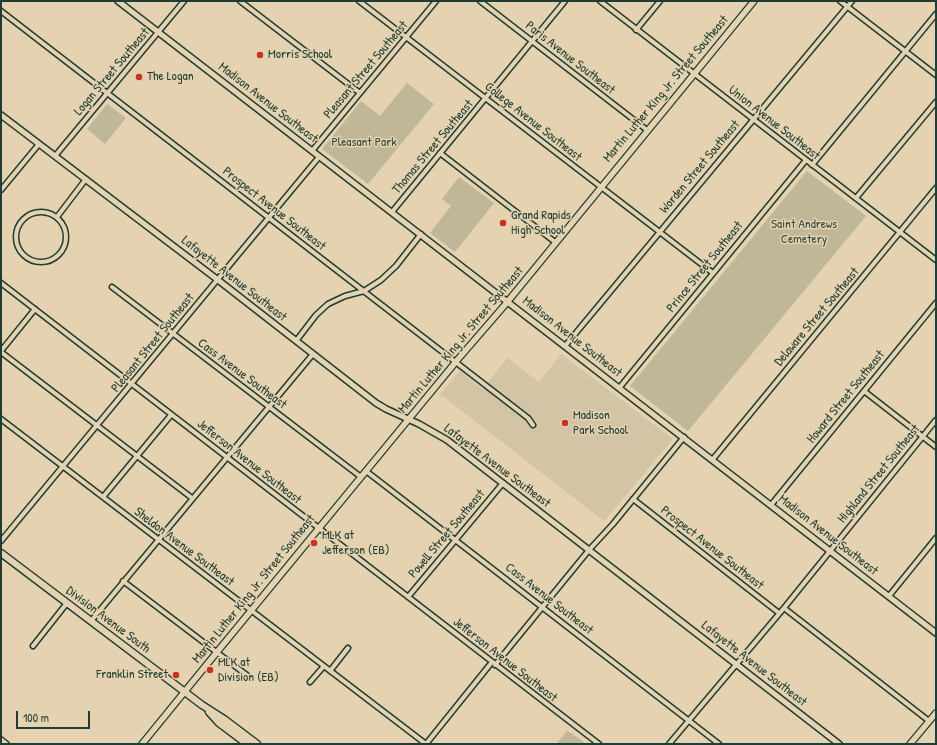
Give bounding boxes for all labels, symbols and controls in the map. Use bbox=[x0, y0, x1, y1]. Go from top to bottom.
street label: Martin Luther King Jr. Street Southeast bbox=[600, 13, 732, 165]
street label: Pleasant Street Southeast bbox=[321, 18, 411, 122]
street label: Paris Avenue Southeast bbox=[522, 18, 618, 98]
street label: Logan Street Southeast bbox=[71, 25, 153, 119]
place label: Morris School bbox=[268, 47, 332, 63]
marker: Morris School bbox=[255, 50, 265, 60]
street label: Madison Avenue Southeast bbox=[215, 59, 321, 147]
place label: The Logan bbox=[147, 69, 194, 85]
marker: The Logan bbox=[134, 72, 144, 82]
street label: College Avenue Southeast bbox=[481, 79, 585, 165]
street label: Union Avenue Southeast bbox=[725, 82, 823, 164]
street label: Thomas Street Southeast bbox=[389, 97, 477, 197]
street label: Worden Street Southeast bbox=[657, 117, 743, 217]
park label: Pleasant Park bbox=[331, 135, 397, 151]
street label: Prospect Avenue Southeast bbox=[219, 164, 329, 254]
place label: Grand Rapids High School bbox=[511, 208, 571, 239]
park label: Saint Andrews Cemetery bbox=[771, 217, 837, 248]
marker: Grand Rapids High School bbox=[498, 218, 508, 228]
street label: Prince Street Southeast bbox=[664, 218, 746, 316]
street label: Lafayette Avenue Southeast bbox=[178, 233, 290, 325]
street label: Martin Luther King Jr. Street Southeast bbox=[395, 264, 527, 416]
street label: Delaware Street Southeast bbox=[771, 265, 863, 369]
street label: Pleasant Street Southeast bbox=[108, 290, 198, 396]
street label: Madison Avenue Southeast bbox=[519, 293, 625, 381]
street label: Cass Avenue Southeast bbox=[194, 335, 290, 413]
street label: Howard Street Southeast bbox=[804, 347, 888, 447]
place label: Madison Park School bbox=[573, 408, 628, 439]
street label: Jefferson Avenue Southeast bbox=[194, 416, 304, 508]
marker: Madison Park School bbox=[560, 418, 570, 428]
street label: Lafayette Avenue Southeast bbox=[441, 421, 553, 511]
street label: Highland Street Southeast bbox=[835, 422, 923, 526]
street label: Powell Street Southeast bbox=[405, 487, 489, 581]
street label: Madison Avenue Southeast bbox=[775, 491, 881, 579]
street label: Prospect Avenue Southeast bbox=[657, 503, 767, 593]
street label: Sheldon Avenue Southeast bbox=[131, 504, 237, 590]
street label: Martin Luther King Jr. Street Southeast bbox=[189, 512, 319, 666]
place label: MLK at Jefferson (EB) bbox=[322, 528, 390, 559]
marker: MLK at Jefferson (EB) bbox=[309, 538, 319, 548]
street label: Cass Avenue Southeast bbox=[502, 560, 596, 638]
street label: Division Avenue South bbox=[63, 583, 153, 657]
street label: Jefferson Avenue Southeast bbox=[450, 614, 560, 706]
street label: Lafayette Avenue Southeast bbox=[698, 618, 810, 710]
place label: MLK at Division (EB) bbox=[218, 655, 279, 686]
marker: MLK at Division (EB) bbox=[205, 665, 215, 675]
place label: Franklin Street bbox=[96, 667, 168, 683]
marker: Franklin Street bbox=[171, 670, 181, 680]
scale bar bbox=[18, 703, 92, 729]
text: 100 m bbox=[23, 709, 49, 726]

